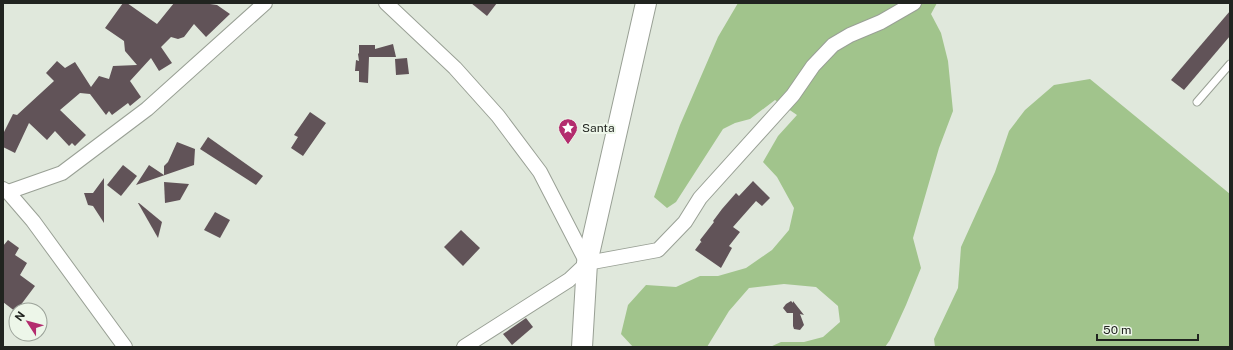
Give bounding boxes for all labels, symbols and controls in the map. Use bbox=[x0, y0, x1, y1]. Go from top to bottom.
place icon: Santa bbox=[557, 117, 579, 145]
place label: Santa bbox=[582, 121, 615, 135]
north arrow bbox=[8, 302, 48, 342]
text: N bbox=[13, 309, 27, 323]
scale bar bbox=[1097, 316, 1198, 342]
text: 50 m bbox=[1103, 323, 1131, 337]

